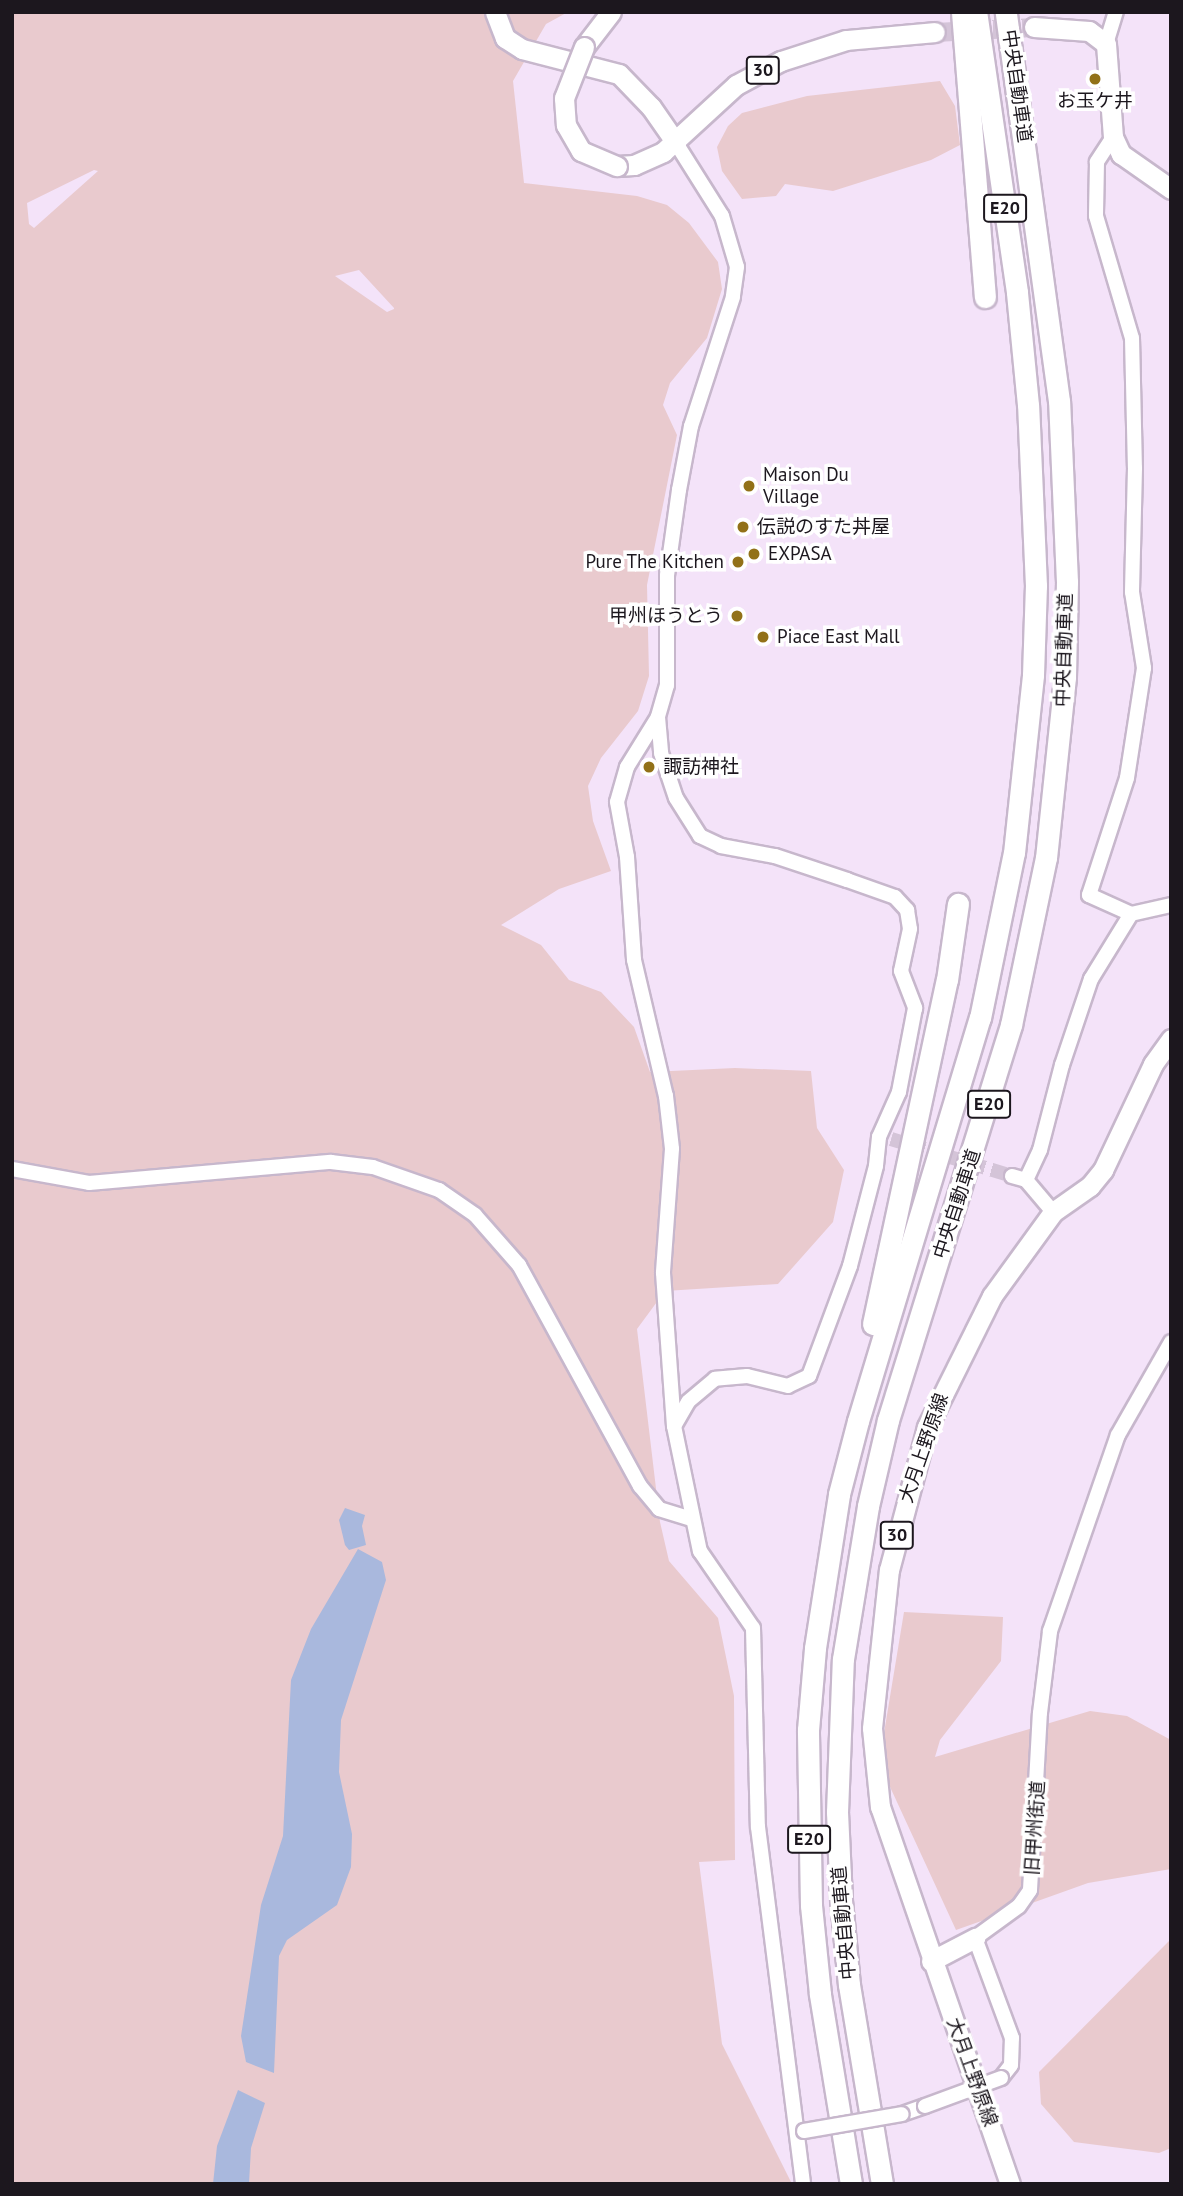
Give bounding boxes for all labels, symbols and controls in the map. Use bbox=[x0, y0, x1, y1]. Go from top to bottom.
street label: 中央自動車道 bbox=[998, 28, 1036, 144]
road number: 30 bbox=[746, 56, 780, 84]
marker: お玉ケ井 bbox=[1087, 71, 1103, 87]
place label: お玉ケ井 bbox=[1057, 90, 1133, 112]
road number: E20 bbox=[982, 194, 1028, 223]
place label: Maison Du Village bbox=[763, 464, 849, 508]
marker: Maison Du Village bbox=[741, 478, 757, 494]
place label: 伝説のすた丼屋 bbox=[757, 516, 890, 538]
marker: 伝説のすた丼屋 bbox=[735, 519, 751, 535]
place label: EXPASA bbox=[768, 543, 832, 565]
marker: EXPASA bbox=[746, 546, 762, 562]
place label: Pure The Kitchen bbox=[585, 551, 724, 573]
marker: Pure The Kitchen bbox=[730, 554, 746, 570]
street label: 中央自動車道 bbox=[1051, 593, 1077, 707]
place label: 甲州ほうとう bbox=[609, 605, 723, 627]
marker: 甲州ほうとう bbox=[729, 608, 745, 624]
place label: Piace East Mall bbox=[777, 626, 900, 648]
marker: Piace East Mall bbox=[755, 629, 771, 645]
place label: 諏訪神社 bbox=[663, 756, 739, 778]
marker: 諏訪神社 bbox=[641, 759, 657, 775]
road number: E20 bbox=[966, 1090, 1012, 1119]
street label: 中央自動車道 bbox=[929, 1146, 985, 1262]
street label: 大月上野原線 bbox=[895, 1390, 953, 1506]
road number: 30 bbox=[880, 1520, 914, 1550]
street label: 旧甲州街道 bbox=[1020, 1780, 1050, 1876]
road number: E20 bbox=[786, 1825, 832, 1854]
street label: 中央自動車道 bbox=[828, 1865, 860, 1981]
street label: 大月上野原線 bbox=[942, 2015, 1002, 2129]

